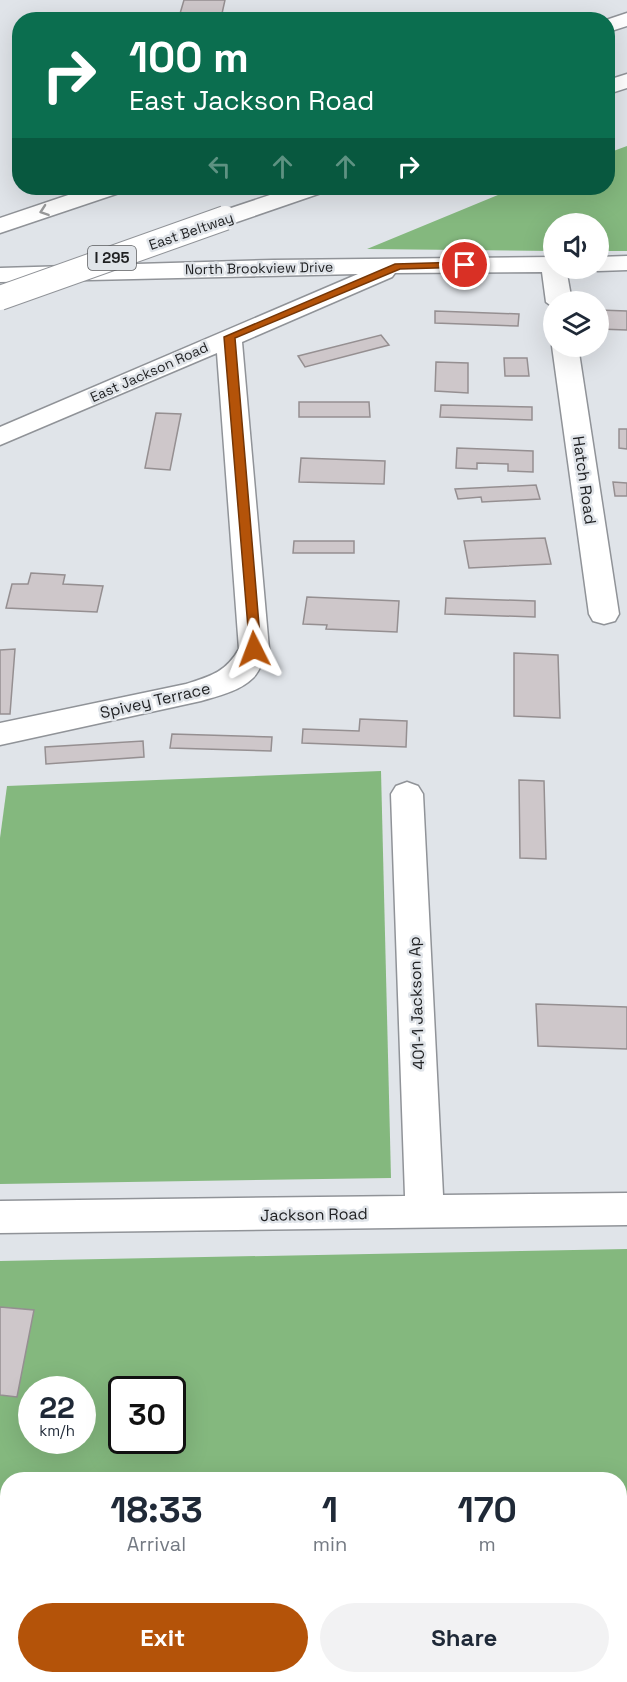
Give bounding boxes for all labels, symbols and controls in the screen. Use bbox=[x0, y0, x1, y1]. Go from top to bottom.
text: 100 m bbox=[129, 31, 249, 84]
icon: right bbox=[30, 36, 108, 114]
text: East Jackson Road bbox=[129, 83, 374, 118]
icon: left bbox=[203, 150, 236, 183]
icon: ahead bbox=[266, 150, 299, 183]
icon: ahead bbox=[329, 150, 362, 183]
icon: right bbox=[392, 150, 425, 183]
one-way arrow bbox=[39, 204, 50, 217]
street label: East Beltway bbox=[146, 208, 236, 254]
map controls bbox=[543, 213, 609, 357]
button: sound bbox=[543, 213, 609, 279]
pin bbox=[439, 239, 490, 290]
road number: I 295 bbox=[88, 246, 136, 270]
icon: arrive bbox=[448, 248, 481, 281]
street label: North Brookview Drive bbox=[185, 258, 333, 278]
button: layers bbox=[543, 291, 609, 357]
street label: East Jackson Road bbox=[87, 338, 211, 406]
street label: Hatch Road bbox=[568, 435, 601, 526]
position arrow bbox=[222, 617, 286, 681]
street label: Spivey Terrace bbox=[98, 678, 212, 723]
street label: 401-1 Jackson Ap bbox=[404, 936, 429, 1070]
street label: Jackson Road bbox=[260, 1203, 368, 1226]
speed limit sign: 30 bbox=[108, 1376, 186, 1454]
text: 22 bbox=[39, 1388, 75, 1427]
text: km/h bbox=[39, 1421, 75, 1440]
text: 18:33 bbox=[110, 1487, 203, 1533]
text: 1 bbox=[322, 1487, 338, 1533]
text: 170 bbox=[457, 1487, 517, 1533]
text: Arrival bbox=[127, 1531, 186, 1557]
text: min bbox=[313, 1531, 347, 1557]
text: m bbox=[478, 1531, 496, 1557]
button: Exit bbox=[18, 1603, 308, 1672]
button: Share bbox=[320, 1603, 609, 1672]

